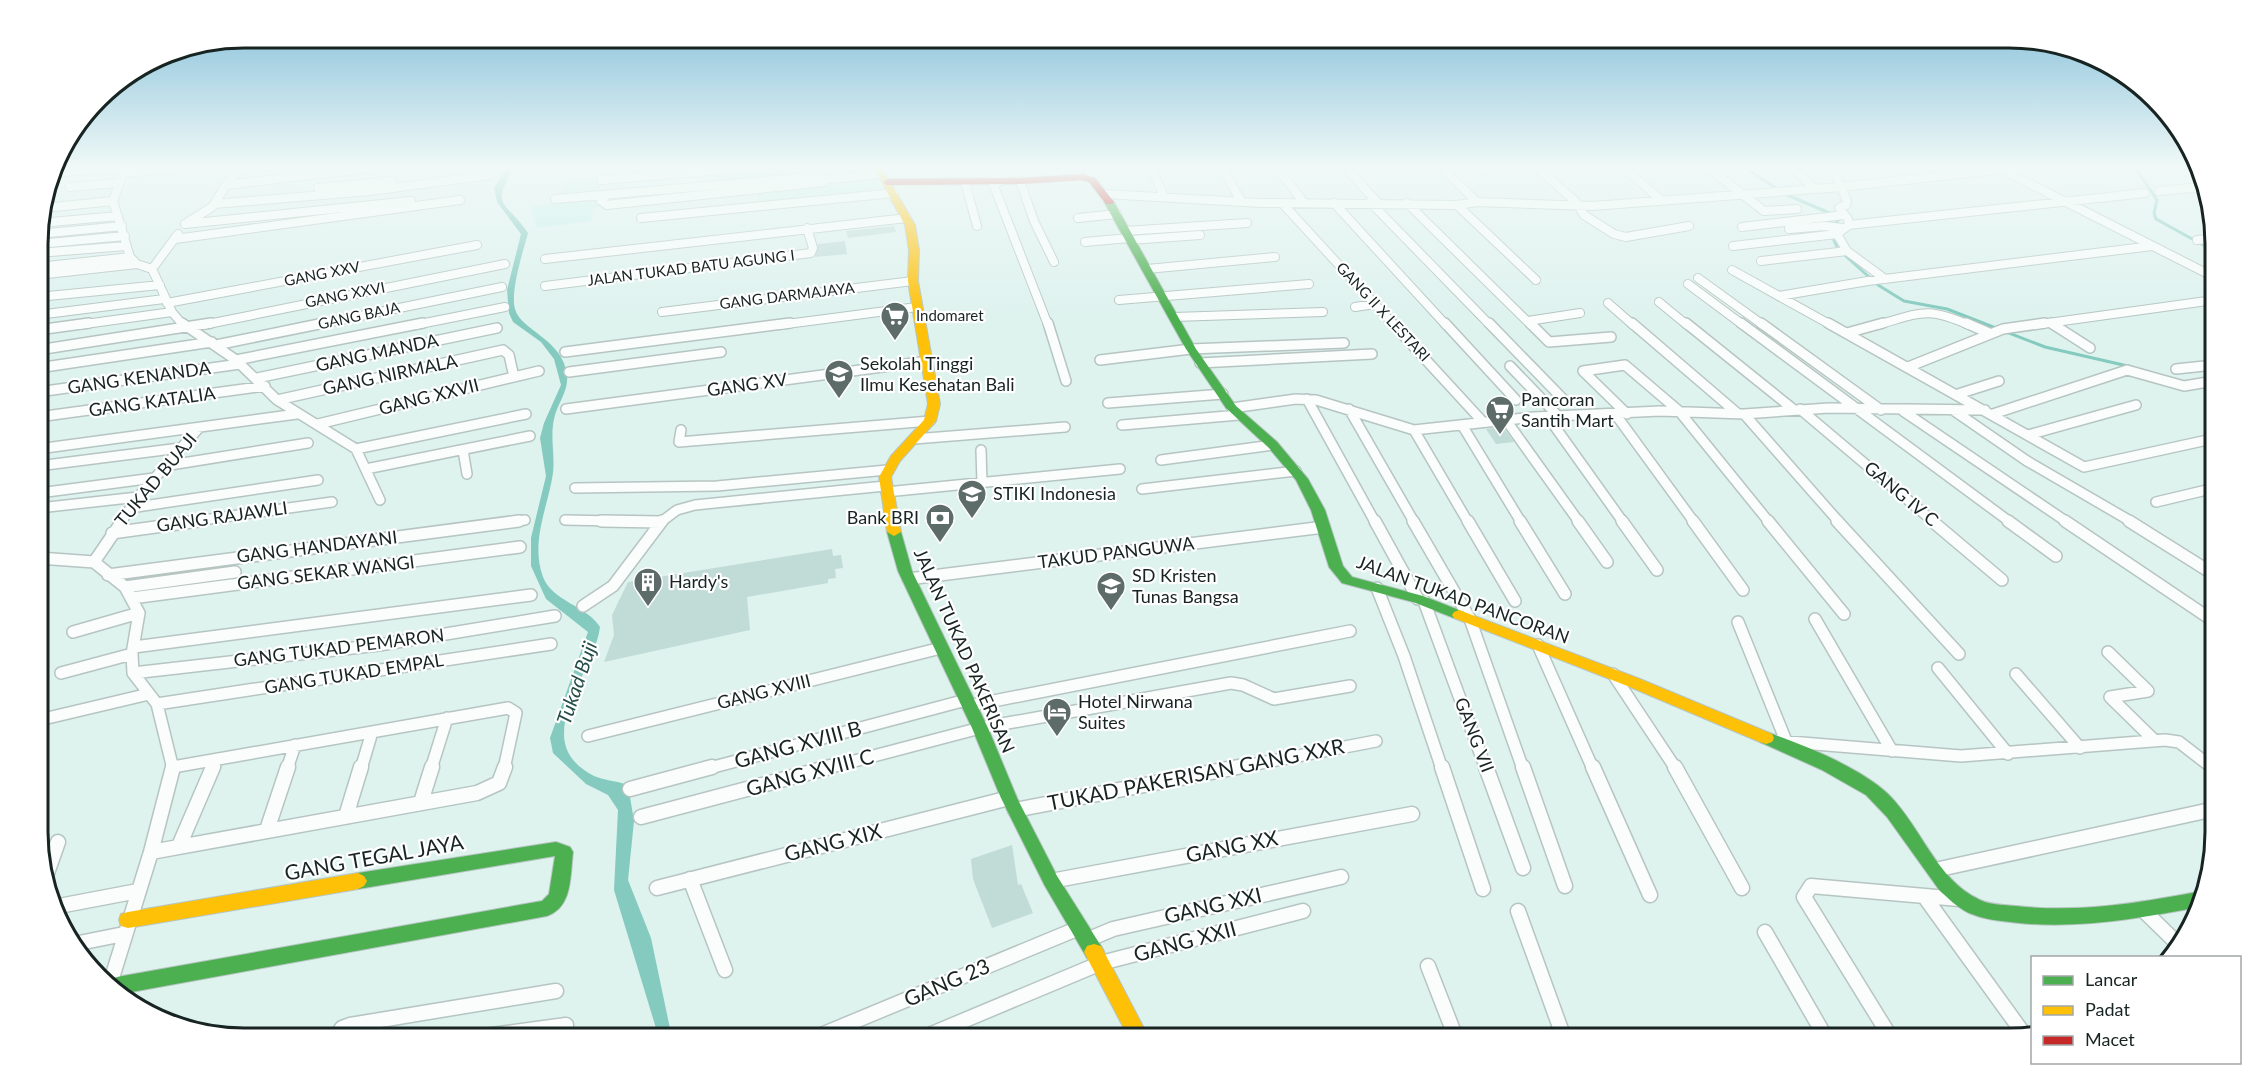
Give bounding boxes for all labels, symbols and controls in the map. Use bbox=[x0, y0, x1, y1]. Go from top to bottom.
street label: JALAN TUKAD BATU AGUNG I bbox=[586, 245, 795, 289]
street label: GANG XXV bbox=[282, 257, 362, 289]
street label: GANG II X LESTARI bbox=[1333, 258, 1434, 365]
street label: GANG XXVI bbox=[303, 277, 386, 311]
street label: GANG DARMAJAYA bbox=[718, 278, 856, 312]
street label: GANG BAJA bbox=[316, 297, 402, 332]
supermarket icon: Indomaret bbox=[879, 300, 911, 342]
place label: Indomaret bbox=[916, 306, 984, 324]
street label: GANG MANDA bbox=[313, 328, 441, 376]
street label: GANG NIRMALA bbox=[320, 349, 460, 399]
place label: Sekolah Tinggi Ilmu Kesehatan Bali bbox=[860, 352, 1015, 395]
street label: GANG KENANDA bbox=[66, 356, 213, 398]
school or university icon: Sekolah Tinggi Ilmu Kesehatan Bali bbox=[823, 358, 855, 400]
street label: GANG XV bbox=[705, 367, 789, 401]
street label: GANG XXVII bbox=[376, 373, 481, 419]
street label: GANG KATALIA bbox=[87, 381, 217, 421]
place label: Pancoran Santih Mart bbox=[1521, 388, 1614, 431]
supermarket icon: Pancoran Santih Mart bbox=[1484, 394, 1516, 436]
street label: TUKAD BUAJI bbox=[110, 428, 201, 531]
street label: GANG IV C bbox=[1860, 456, 1943, 531]
school or university icon: STIKI Indonesia bbox=[956, 478, 988, 520]
place label: STIKI Indonesia bbox=[993, 482, 1116, 504]
street label: GANG RAJAWLI bbox=[155, 496, 289, 536]
bank icon: Bank BRI bbox=[924, 502, 956, 544]
place label: Bank BRI bbox=[847, 506, 919, 528]
street label: GANG HANDAYANI bbox=[235, 525, 398, 567]
street label: TAKUD PANGUWA bbox=[1036, 531, 1196, 573]
street label: JALAN TUKAD PAKERISAN bbox=[910, 545, 1020, 756]
street label: GANG SEKAR WANGI bbox=[236, 550, 416, 594]
street label: JALAN TUKAD PANCORAN bbox=[1354, 550, 1573, 648]
place label: SD Kristen Tunas Bangsa bbox=[1132, 564, 1239, 607]
building icon: Hardy's bbox=[632, 566, 664, 608]
place label: Hardy's bbox=[669, 570, 728, 592]
school or university icon: SD Kristen Tunas Bangsa bbox=[1095, 570, 1127, 612]
street label: GANG TUKAD PEMARON bbox=[232, 623, 445, 671]
water label: Tukad Buji bbox=[551, 638, 602, 727]
street label: GANG TUKAD EMPAL bbox=[263, 648, 445, 698]
street label: GANG XVIII bbox=[715, 669, 813, 713]
place label: Hotel Nirwana Suites bbox=[1078, 690, 1193, 733]
street label: GANG VII bbox=[1451, 694, 1499, 775]
hotel icon: Hotel Nirwana Suites bbox=[1041, 696, 1073, 738]
street label: GANG XVIII B bbox=[731, 715, 864, 773]
street label: TUKAD PAKERISAN GANG XXR bbox=[1045, 732, 1347, 815]
street label: GANG XVIII C bbox=[743, 743, 876, 801]
street label: GANG XIX bbox=[781, 817, 884, 866]
street label: GANG XX bbox=[1183, 824, 1280, 867]
street label: GANG TEGAL JAYA bbox=[282, 828, 466, 885]
street label: GANG XXI bbox=[1161, 881, 1264, 928]
street label: GANG XXII bbox=[1131, 915, 1239, 966]
street label: GANG 23 bbox=[900, 952, 993, 1011]
legend bbox=[2031, 956, 2241, 1064]
text: Lancar bbox=[2085, 968, 2138, 990]
text: Padat bbox=[2085, 998, 2130, 1020]
text: Macet bbox=[2085, 1028, 2135, 1050]

